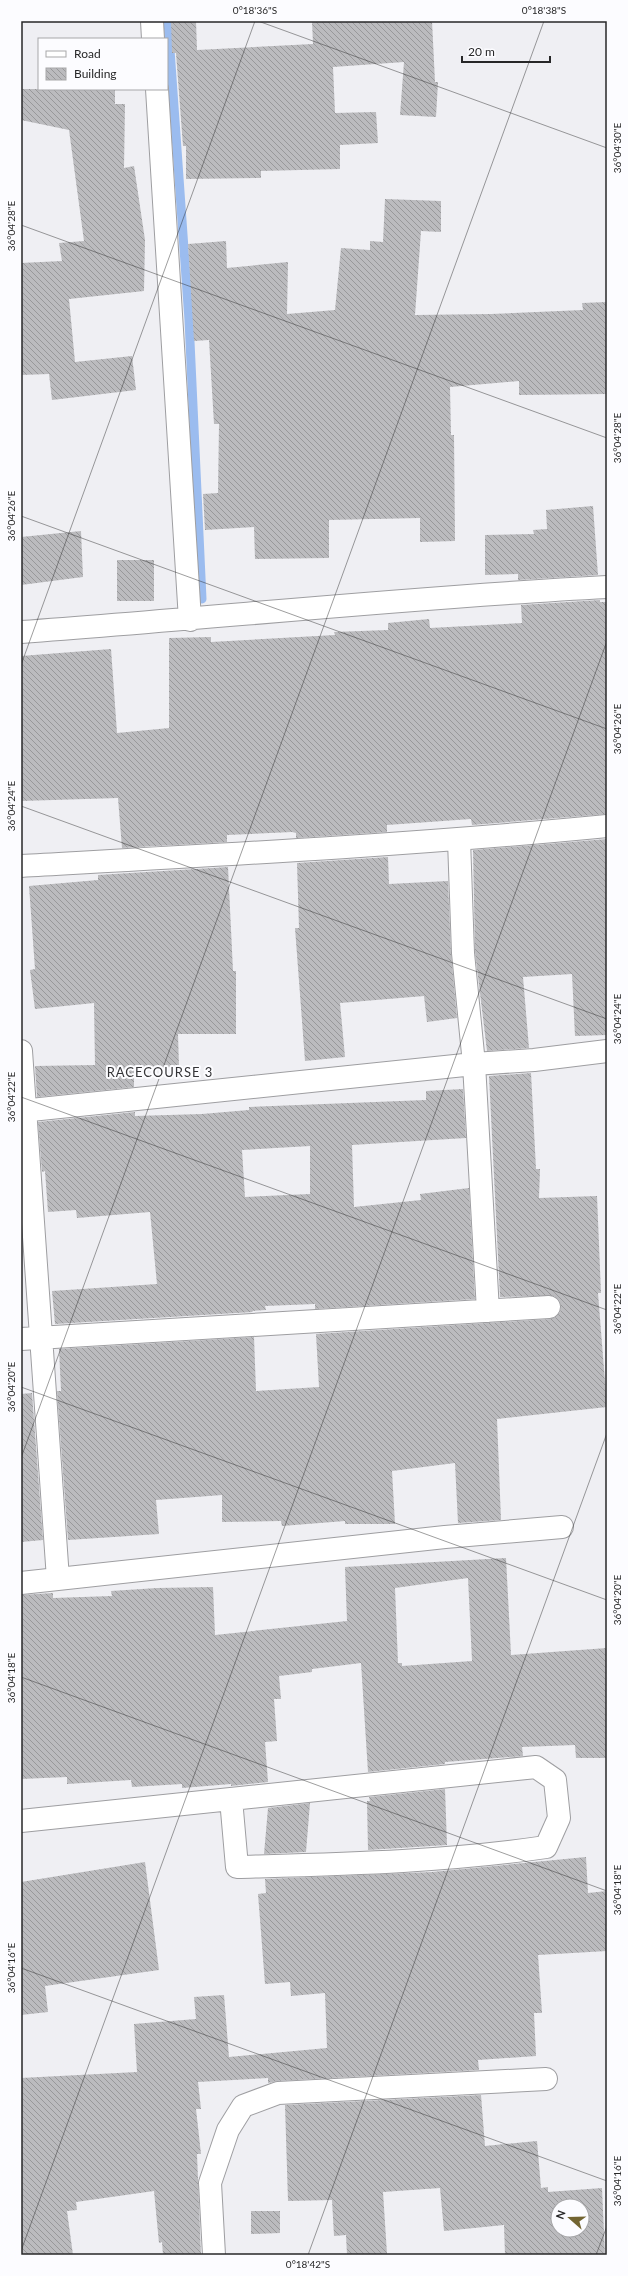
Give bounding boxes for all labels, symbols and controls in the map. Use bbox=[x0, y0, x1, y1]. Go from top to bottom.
text: 0°18'36"S bbox=[233, 4, 277, 16]
text: 0°18'38"S bbox=[522, 4, 566, 16]
legend bbox=[38, 38, 168, 90]
scale bar bbox=[462, 38, 550, 64]
text: 20 m bbox=[468, 44, 495, 59]
text: Road bbox=[74, 46, 101, 61]
text: Building bbox=[74, 66, 117, 81]
text: 36°04'30"E bbox=[611, 123, 623, 173]
text: 36°04'28"E bbox=[5, 201, 17, 251]
text: 36°04'28"E bbox=[611, 413, 623, 463]
text: 36°04'26"E bbox=[5, 491, 17, 541]
text: 36°04'26"E bbox=[611, 704, 623, 754]
text: 36°04'24"E bbox=[5, 781, 17, 831]
text: 36°04'24"E bbox=[611, 994, 623, 1044]
district label: RACECOURSE 3 bbox=[107, 1064, 213, 1080]
text: 36°04'22"E bbox=[5, 1072, 17, 1122]
text: 36°04'22"E bbox=[611, 1284, 623, 1334]
text: 36°04'20"E bbox=[5, 1362, 17, 1412]
text: 36°04'20"E bbox=[611, 1575, 623, 1625]
text: 36°04'18"E bbox=[5, 1653, 17, 1703]
text: 36°04'18"E bbox=[611, 1865, 623, 1915]
text: 36°04'16"E bbox=[5, 1943, 17, 1993]
text: 36°04'16"E bbox=[611, 2156, 623, 2206]
north arrow bbox=[550, 2198, 590, 2238]
text: N bbox=[553, 2208, 568, 2221]
text: 0°18'42"S bbox=[286, 2258, 330, 2270]

